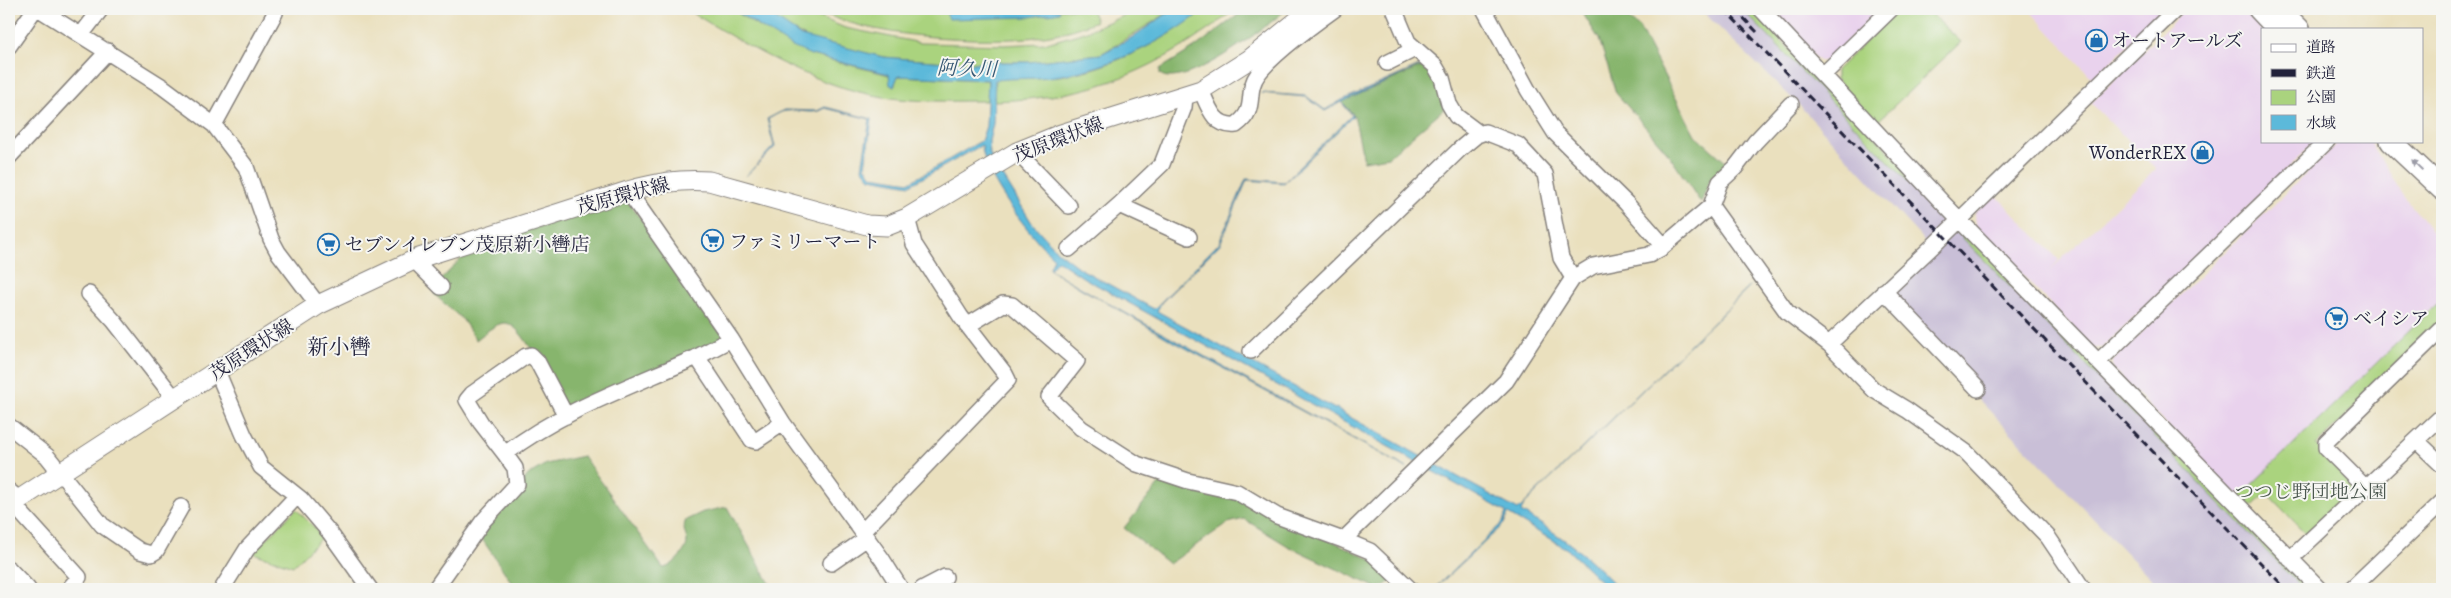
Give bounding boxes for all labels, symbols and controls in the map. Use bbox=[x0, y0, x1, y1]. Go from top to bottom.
shop icon: オートアールズ bbox=[2084, 28, 2108, 52]
place label: オートアールズ bbox=[2112, 28, 2243, 54]
legend bbox=[2261, 28, 2424, 142]
text: 道路 bbox=[2306, 37, 2336, 57]
water label: 阿久川 bbox=[937, 54, 999, 83]
text: 鉄道 bbox=[2306, 63, 2336, 83]
text: 公園 bbox=[2306, 87, 2336, 107]
street label: 茂原環状線 bbox=[1009, 111, 1107, 169]
text: 水域 bbox=[2306, 113, 2336, 133]
place label: WonderREX bbox=[2088, 140, 2187, 166]
shop icon: WonderREX bbox=[2190, 140, 2214, 164]
one-way arrow bbox=[2411, 159, 2423, 171]
street label: 茂原環状線 bbox=[574, 171, 673, 221]
supermarket icon: ファミリーマート bbox=[701, 229, 725, 253]
place label: ファミリーマート bbox=[729, 229, 881, 255]
supermarket icon: セブンイレブン茂原新小轡店 bbox=[317, 232, 341, 256]
place label: セブンイレブン茂原新小轡店 bbox=[345, 232, 590, 258]
supermarket icon: ベイシア bbox=[2325, 306, 2349, 330]
place label: ベイシア bbox=[2353, 306, 2429, 332]
street label: 茂原環状線 bbox=[205, 313, 298, 387]
district label: 新小轡 bbox=[308, 333, 371, 361]
park label: つつじ野団地公園 bbox=[2235, 479, 2387, 505]

